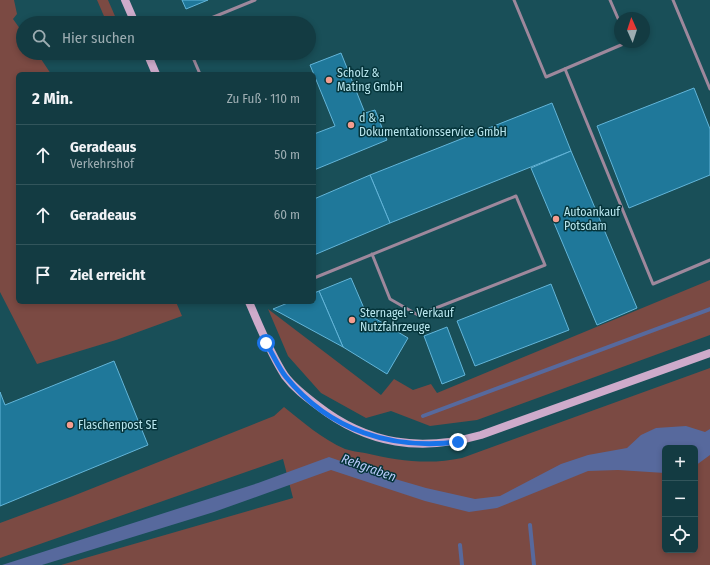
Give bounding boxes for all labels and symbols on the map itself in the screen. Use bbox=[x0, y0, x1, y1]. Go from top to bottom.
north arrow bbox=[614, 12, 650, 48]
place label: Scholz & Mating GmbH bbox=[337, 66, 403, 94]
marker: Scholz & Mating GmbH bbox=[324, 75, 334, 85]
place label: d & a Dokumentationsservice GmbH bbox=[359, 111, 507, 139]
marker: d & a Dokumentationsservice GmbH bbox=[346, 120, 356, 130]
place label: Autoankauf Potsdam bbox=[564, 205, 621, 233]
marker: Autoankauf Potsdam bbox=[551, 214, 561, 224]
place label: Sternagel - Verkauf Nutzfahrzeuge bbox=[360, 306, 455, 334]
marker: Sternagel - Verkauf Nutzfahrzeuge bbox=[347, 315, 357, 325]
route start bbox=[257, 334, 275, 352]
place label: Flaschenpost SE bbox=[78, 418, 157, 432]
marker: Flaschenpost SE bbox=[65, 420, 75, 430]
route end bbox=[449, 433, 467, 451]
water label: Rehgraben bbox=[339, 451, 399, 484]

